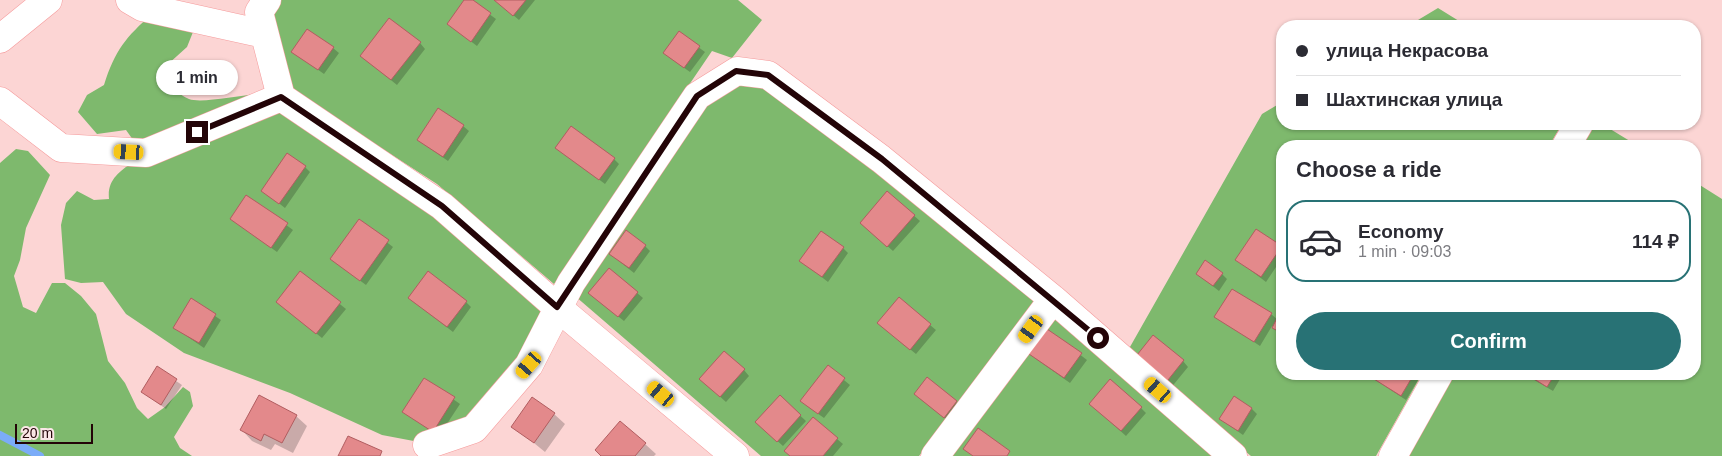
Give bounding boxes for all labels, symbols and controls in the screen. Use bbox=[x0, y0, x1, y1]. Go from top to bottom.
text: улица Некрасова bbox=[1326, 40, 1488, 61]
callout: 1 min bbox=[156, 59, 238, 94]
text: 1 min bbox=[176, 69, 218, 86]
text: Шахтинская улица bbox=[1326, 89, 1502, 110]
route end bbox=[186, 121, 208, 143]
car bbox=[113, 144, 144, 160]
text: Choose a ride bbox=[1296, 157, 1441, 182]
icon: car bbox=[1298, 219, 1343, 264]
text: Economy bbox=[1358, 221, 1444, 242]
text: 114 ₽ bbox=[1632, 231, 1679, 252]
text: 1 min · 09:03 bbox=[1358, 243, 1451, 260]
car bbox=[1016, 312, 1045, 346]
button: Confirm bbox=[1296, 312, 1681, 370]
route start bbox=[1087, 327, 1109, 349]
car bbox=[513, 349, 544, 381]
car bbox=[1141, 374, 1174, 406]
car bbox=[644, 379, 677, 409]
scale bar bbox=[15, 421, 92, 444]
text: 20 m bbox=[22, 425, 53, 441]

